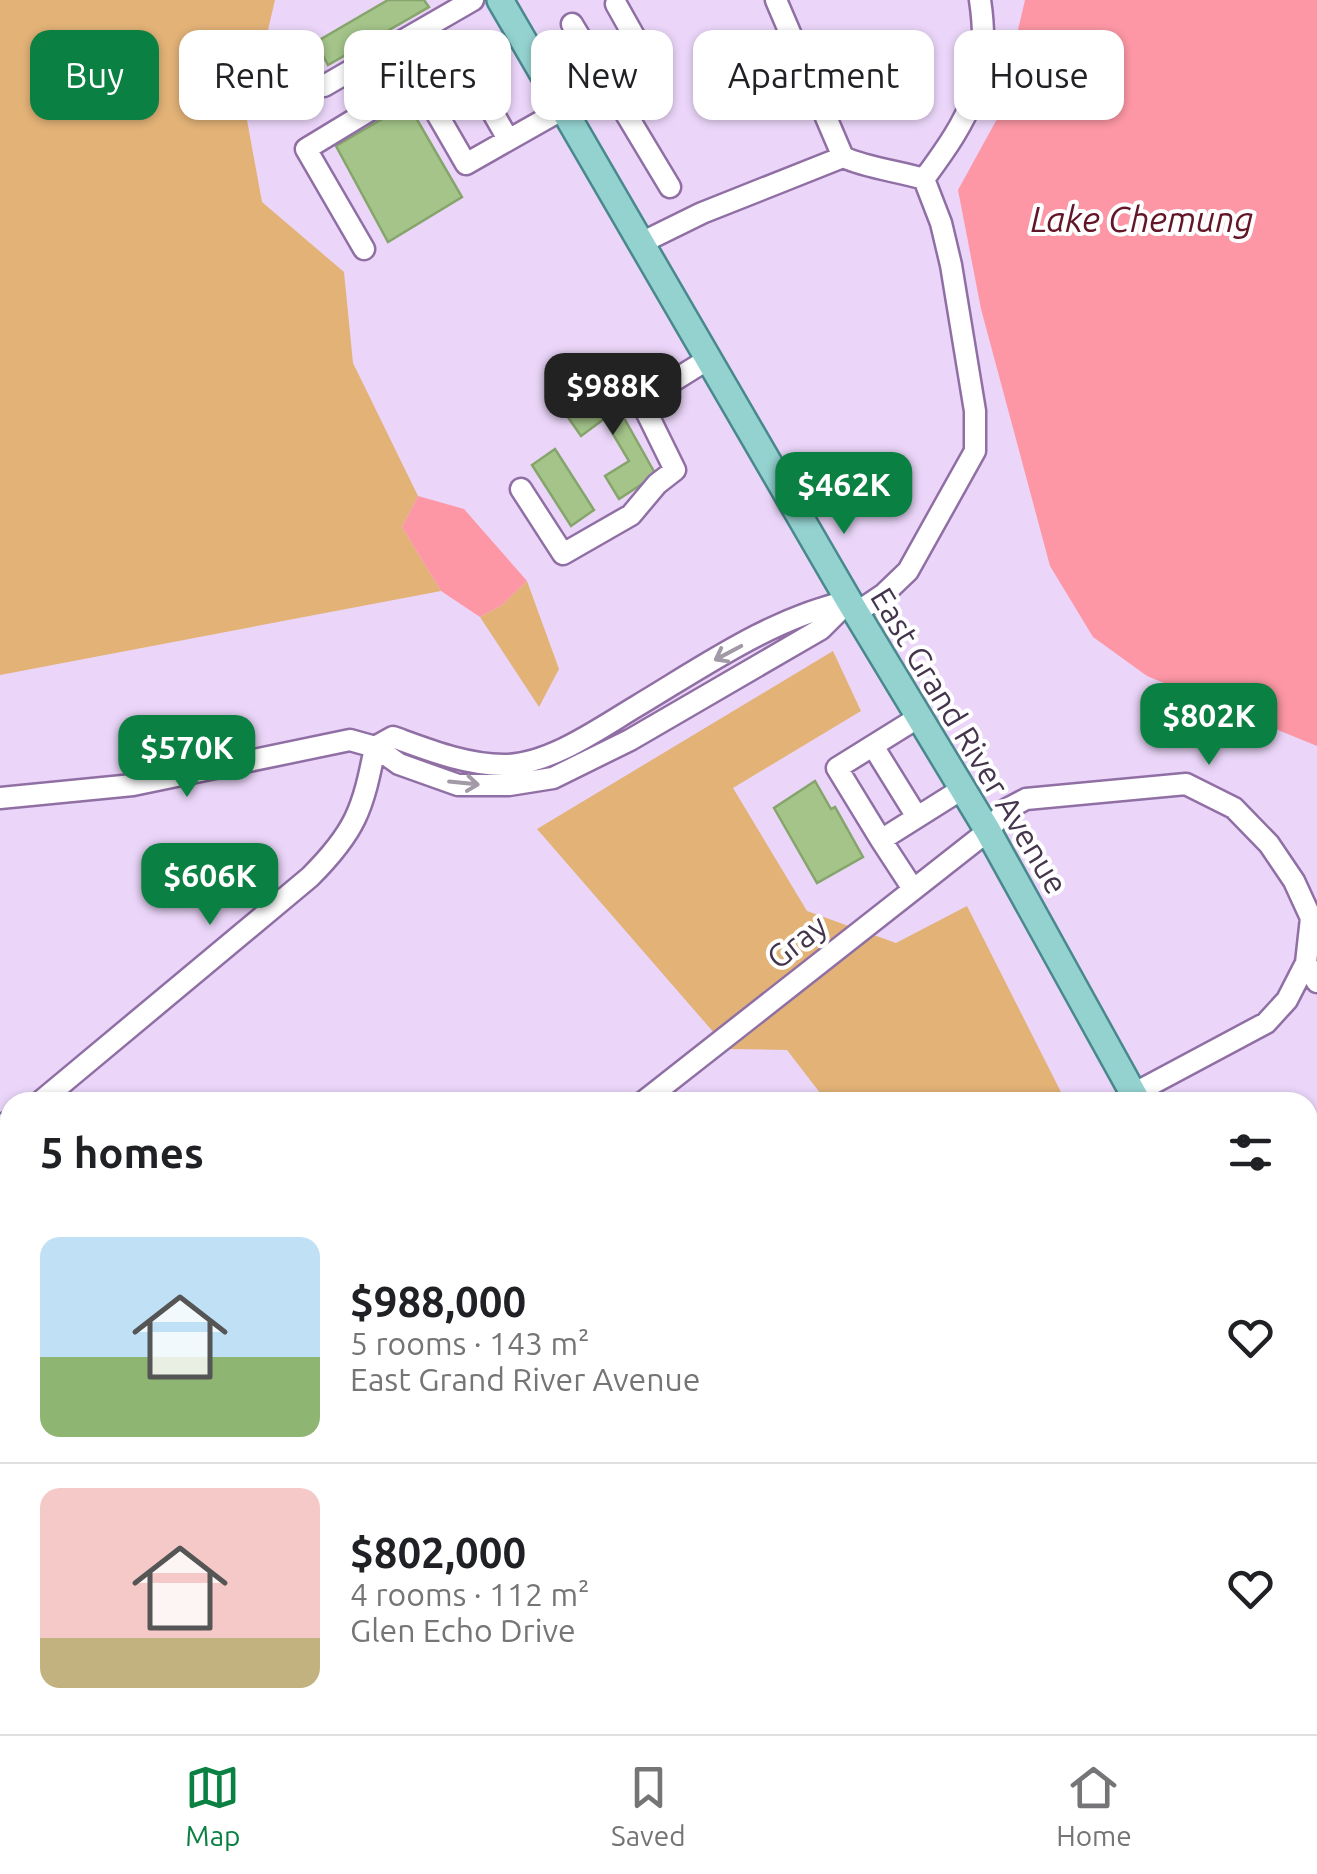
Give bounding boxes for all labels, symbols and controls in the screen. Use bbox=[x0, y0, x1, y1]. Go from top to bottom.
chip: Buy bbox=[30, 30, 159, 120]
chip: Rent bbox=[179, 30, 324, 120]
chip: Filters bbox=[344, 30, 511, 120]
chip: New bbox=[531, 30, 673, 120]
chip: Apartment bbox=[693, 30, 934, 120]
chip: House bbox=[954, 30, 1124, 120]
water label: Lake Chemung bbox=[1030, 199, 1254, 239]
pin: $988K bbox=[543, 353, 683, 438]
text: $988K bbox=[566, 367, 660, 403]
pin: $462K bbox=[774, 452, 914, 537]
text: $462K bbox=[797, 466, 891, 502]
street label: East Grand River Avenue bbox=[864, 581, 1076, 900]
one-way arrow bbox=[714, 644, 744, 663]
pin: $802K bbox=[1139, 683, 1279, 768]
text: $802K bbox=[1162, 697, 1256, 733]
pin: $570K bbox=[117, 715, 257, 800]
text: $570K bbox=[140, 729, 234, 765]
one-way arrow bbox=[447, 774, 480, 793]
pin: $606K bbox=[140, 843, 280, 928]
text: $606K bbox=[163, 857, 257, 893]
street label: Gray bbox=[760, 907, 833, 975]
icon: filters bbox=[1223, 1125, 1278, 1180]
text: 5 homes bbox=[40, 1129, 204, 1176]
icon: home bbox=[120, 1277, 240, 1397]
text: $988,000 bbox=[350, 1278, 526, 1325]
icon: heart bbox=[1223, 1310, 1278, 1365]
text: 5 rooms · 143 m² bbox=[350, 1325, 590, 1361]
text: East Grand River Avenue bbox=[350, 1361, 700, 1397]
icon: home bbox=[120, 1528, 240, 1648]
text: $802,000 bbox=[350, 1529, 526, 1576]
icon: heart bbox=[1223, 1561, 1278, 1616]
text: 4 rooms · 112 m² bbox=[350, 1576, 590, 1612]
text: Glen Echo Drive bbox=[350, 1612, 576, 1648]
tab: Map bbox=[185, 1760, 240, 1851]
tab: Saved bbox=[611, 1760, 686, 1851]
tab: Home bbox=[1056, 1760, 1132, 1851]

